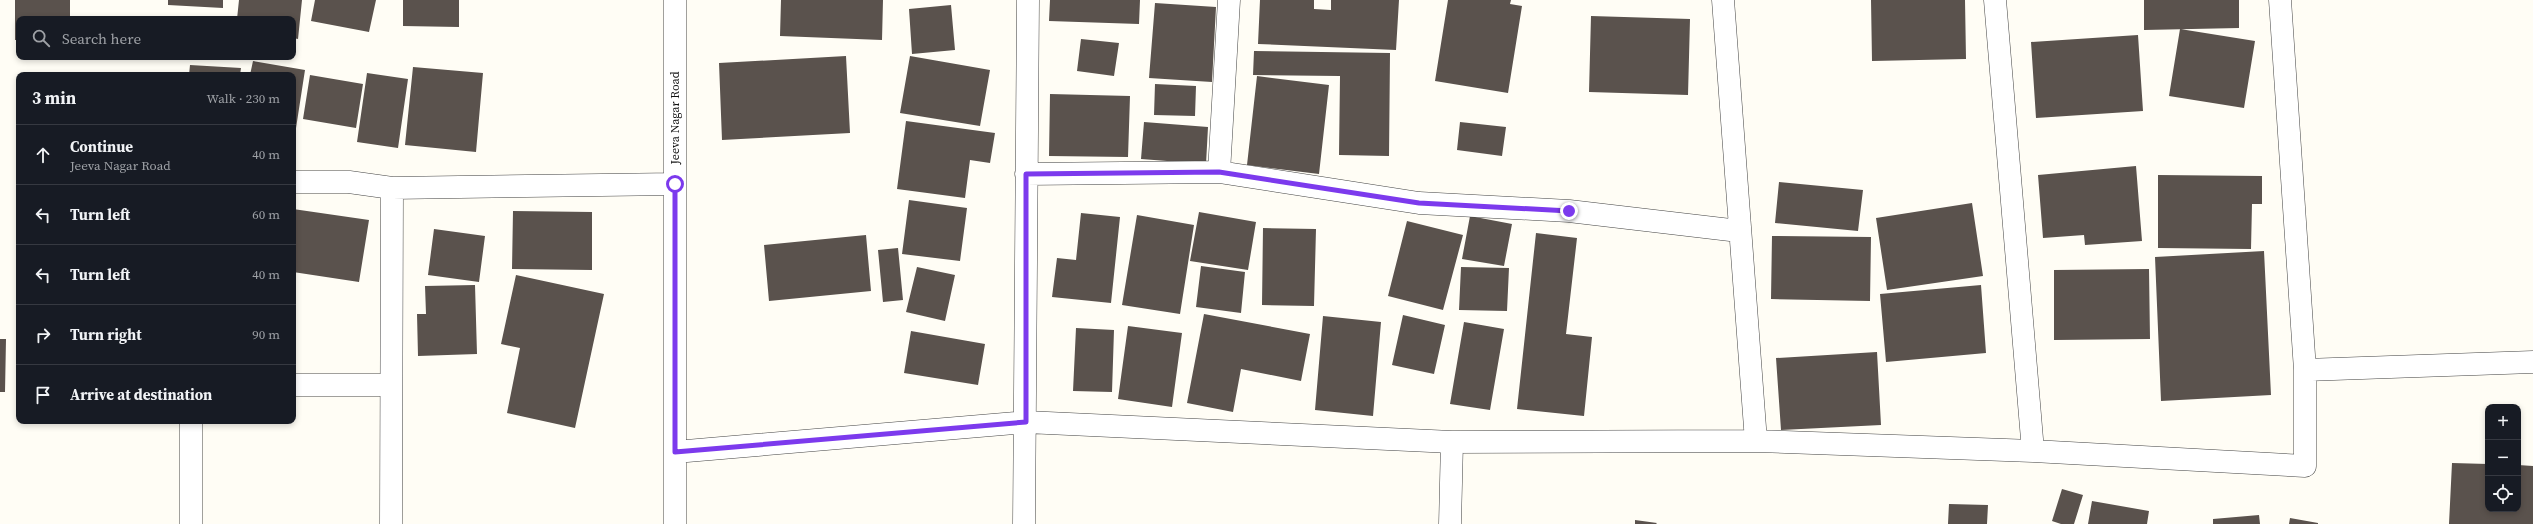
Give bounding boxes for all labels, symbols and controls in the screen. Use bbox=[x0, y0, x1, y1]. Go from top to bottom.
search box bbox=[16, 16, 296, 60]
icon: search bbox=[30, 27, 52, 49]
text: Search here bbox=[62, 28, 141, 49]
street label: Jeeva Nagar Road bbox=[667, 71, 683, 165]
text: 3 min bbox=[32, 86, 76, 110]
text: Walk · 230 m bbox=[207, 90, 280, 107]
text: Continue bbox=[70, 136, 133, 157]
icon: ahead bbox=[32, 144, 54, 166]
text: 40 m bbox=[252, 146, 280, 163]
text: Jeeva Nagar Road bbox=[70, 157, 171, 174]
route start bbox=[666, 175, 684, 193]
route end bbox=[1560, 202, 1578, 220]
icon: left bbox=[32, 204, 54, 226]
text: Turn left bbox=[70, 204, 130, 225]
text: 60 m bbox=[252, 206, 280, 223]
icon: left bbox=[32, 264, 54, 286]
text: Turn left bbox=[70, 264, 130, 285]
text: 40 m bbox=[252, 266, 280, 283]
icon: right bbox=[32, 324, 54, 346]
text: Turn right bbox=[70, 324, 142, 345]
text: 90 m bbox=[252, 326, 280, 343]
icon: arrive bbox=[32, 384, 54, 406]
text: Arrive at destination bbox=[70, 384, 212, 405]
map controls bbox=[2485, 404, 2521, 512]
button: + bbox=[2485, 404, 2521, 440]
button: − bbox=[2485, 440, 2521, 476]
button: locate bbox=[2485, 476, 2521, 512]

